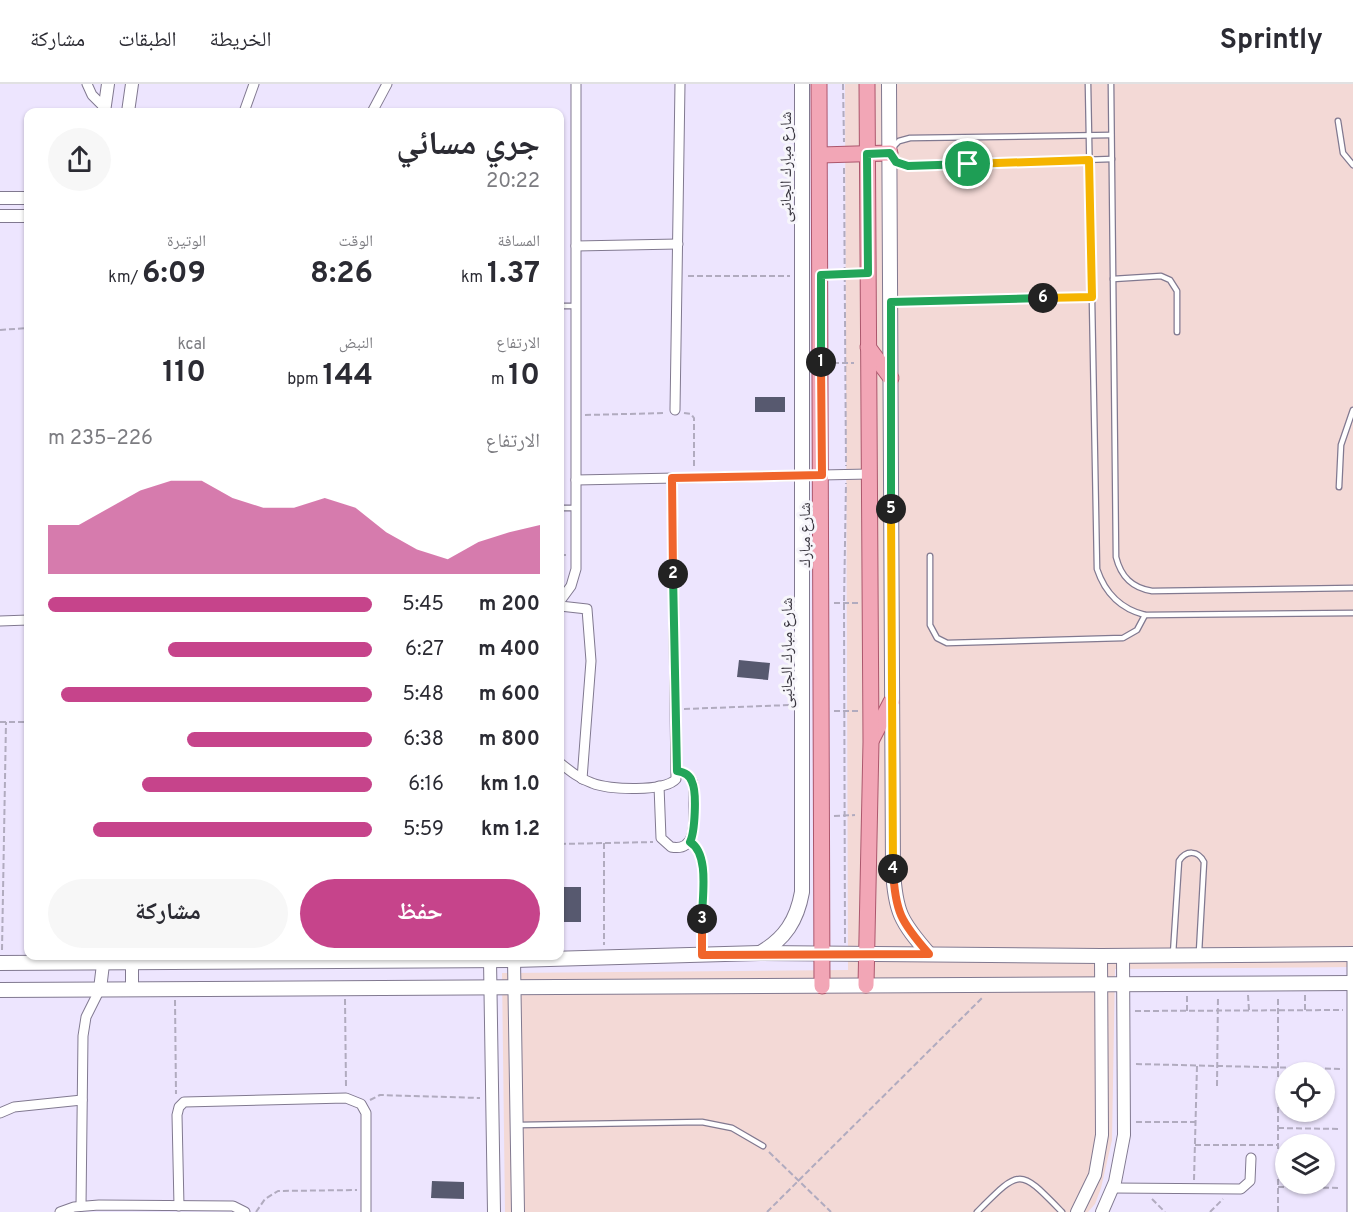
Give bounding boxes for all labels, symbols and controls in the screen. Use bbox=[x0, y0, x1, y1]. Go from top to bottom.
text: Sprintly bbox=[1220, 23, 1323, 59]
text: مشاركة bbox=[30, 27, 85, 54]
text: الطبقات bbox=[118, 27, 177, 54]
text: الخريطة bbox=[210, 27, 271, 54]
street label: شارع مبارك الجانبى bbox=[777, 111, 797, 223]
text: جري مسائي bbox=[396, 125, 540, 167]
button: share bbox=[48, 128, 111, 191]
pin bbox=[942, 138, 993, 189]
icon: arrive bbox=[951, 147, 984, 180]
text: 20:22 bbox=[486, 169, 540, 195]
text: الوتيرة bbox=[167, 232, 206, 252]
text: الوقت bbox=[339, 232, 373, 252]
text: المسافة bbox=[498, 232, 540, 252]
text: 6:09 bbox=[142, 256, 206, 293]
text: 8:26 bbox=[310, 256, 373, 293]
text: 1.37 bbox=[487, 256, 540, 293]
text: /km bbox=[108, 268, 142, 288]
text: km bbox=[461, 268, 487, 288]
pin: 6 bbox=[1028, 283, 1058, 313]
text: 6 bbox=[1038, 288, 1048, 308]
text: النبض bbox=[339, 334, 373, 354]
text: الارتفاع bbox=[496, 334, 540, 354]
text: kcal bbox=[178, 335, 206, 355]
pin: 1 bbox=[806, 347, 836, 377]
text: 1 bbox=[818, 352, 824, 372]
text: 110 bbox=[162, 355, 206, 392]
text: 144 bbox=[322, 358, 373, 395]
text: 10 bbox=[508, 358, 540, 395]
text: bpm bbox=[287, 370, 322, 390]
text: m bbox=[491, 370, 508, 390]
text: 226–235 m bbox=[48, 426, 153, 452]
text: الارتفاع bbox=[485, 429, 540, 455]
pin: 5 bbox=[876, 494, 906, 524]
text: 5 bbox=[886, 499, 896, 519]
street label: شارع مبارك bbox=[796, 502, 816, 568]
pin: 2 bbox=[658, 559, 688, 589]
text: 2 bbox=[668, 564, 678, 584]
text: 5:45 bbox=[402, 592, 444, 618]
text: 200 m bbox=[479, 592, 540, 618]
street label: شارع مبارك الجانبى bbox=[778, 597, 798, 709]
text: 6:27 bbox=[405, 637, 444, 663]
text: 400 m bbox=[478, 637, 540, 663]
text: 5:48 bbox=[402, 682, 444, 708]
text: 600 m bbox=[479, 682, 540, 708]
text: 6:38 bbox=[403, 727, 444, 753]
text: 800 m bbox=[479, 727, 540, 753]
text: 6:16 bbox=[408, 772, 444, 798]
text: 1.0 km bbox=[480, 772, 540, 798]
text: 5:59 bbox=[403, 817, 444, 843]
text: 1.2 km bbox=[481, 817, 540, 843]
pin: 4 bbox=[878, 854, 908, 884]
text: 4 bbox=[888, 859, 898, 879]
button: مشاركة bbox=[48, 879, 288, 948]
button: حفظ bbox=[300, 879, 540, 948]
pin: 3 bbox=[687, 904, 717, 934]
text: 3 bbox=[697, 909, 707, 929]
map controls bbox=[1275, 1062, 1335, 1194]
button: locate bbox=[1275, 1062, 1335, 1122]
button: layers bbox=[1275, 1134, 1335, 1194]

